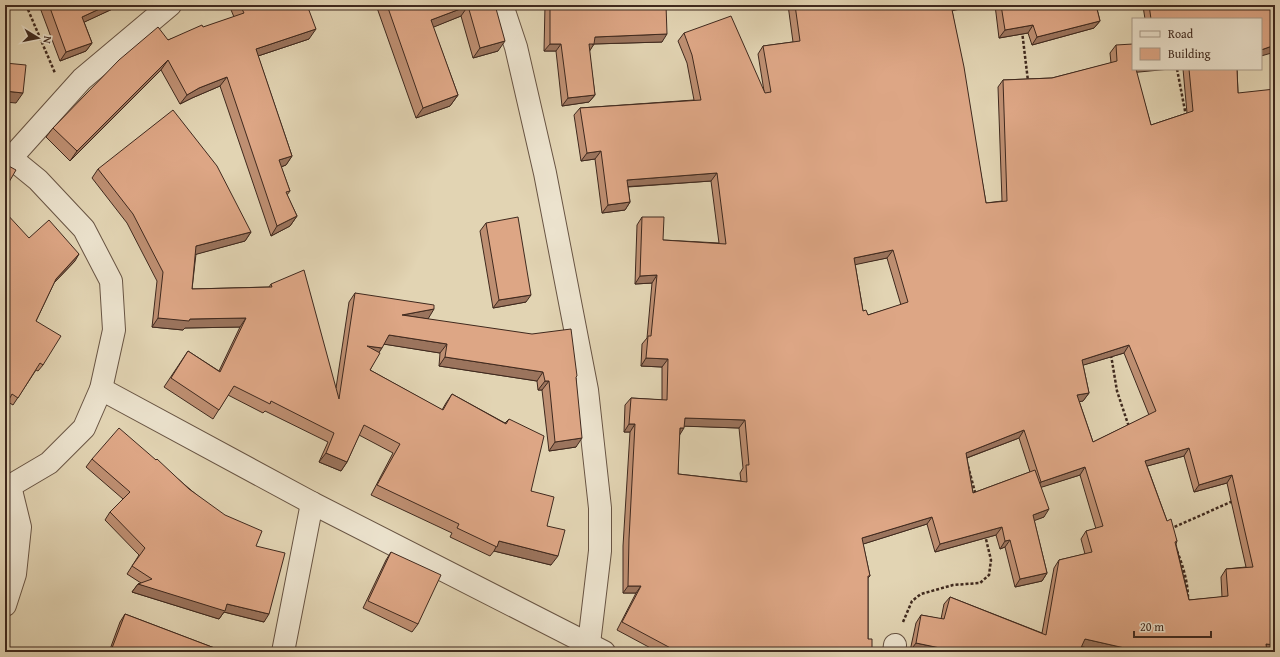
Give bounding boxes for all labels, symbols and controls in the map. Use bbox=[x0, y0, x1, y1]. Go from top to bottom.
north arrow bbox=[18, 18, 58, 58]
legend bbox=[1132, 18, 1262, 70]
text: Road bbox=[1168, 25, 1194, 42]
text: N bbox=[39, 35, 56, 45]
text: Building bbox=[1168, 45, 1211, 62]
scale bar bbox=[1134, 613, 1211, 639]
text: 20 m bbox=[1140, 618, 1164, 635]

